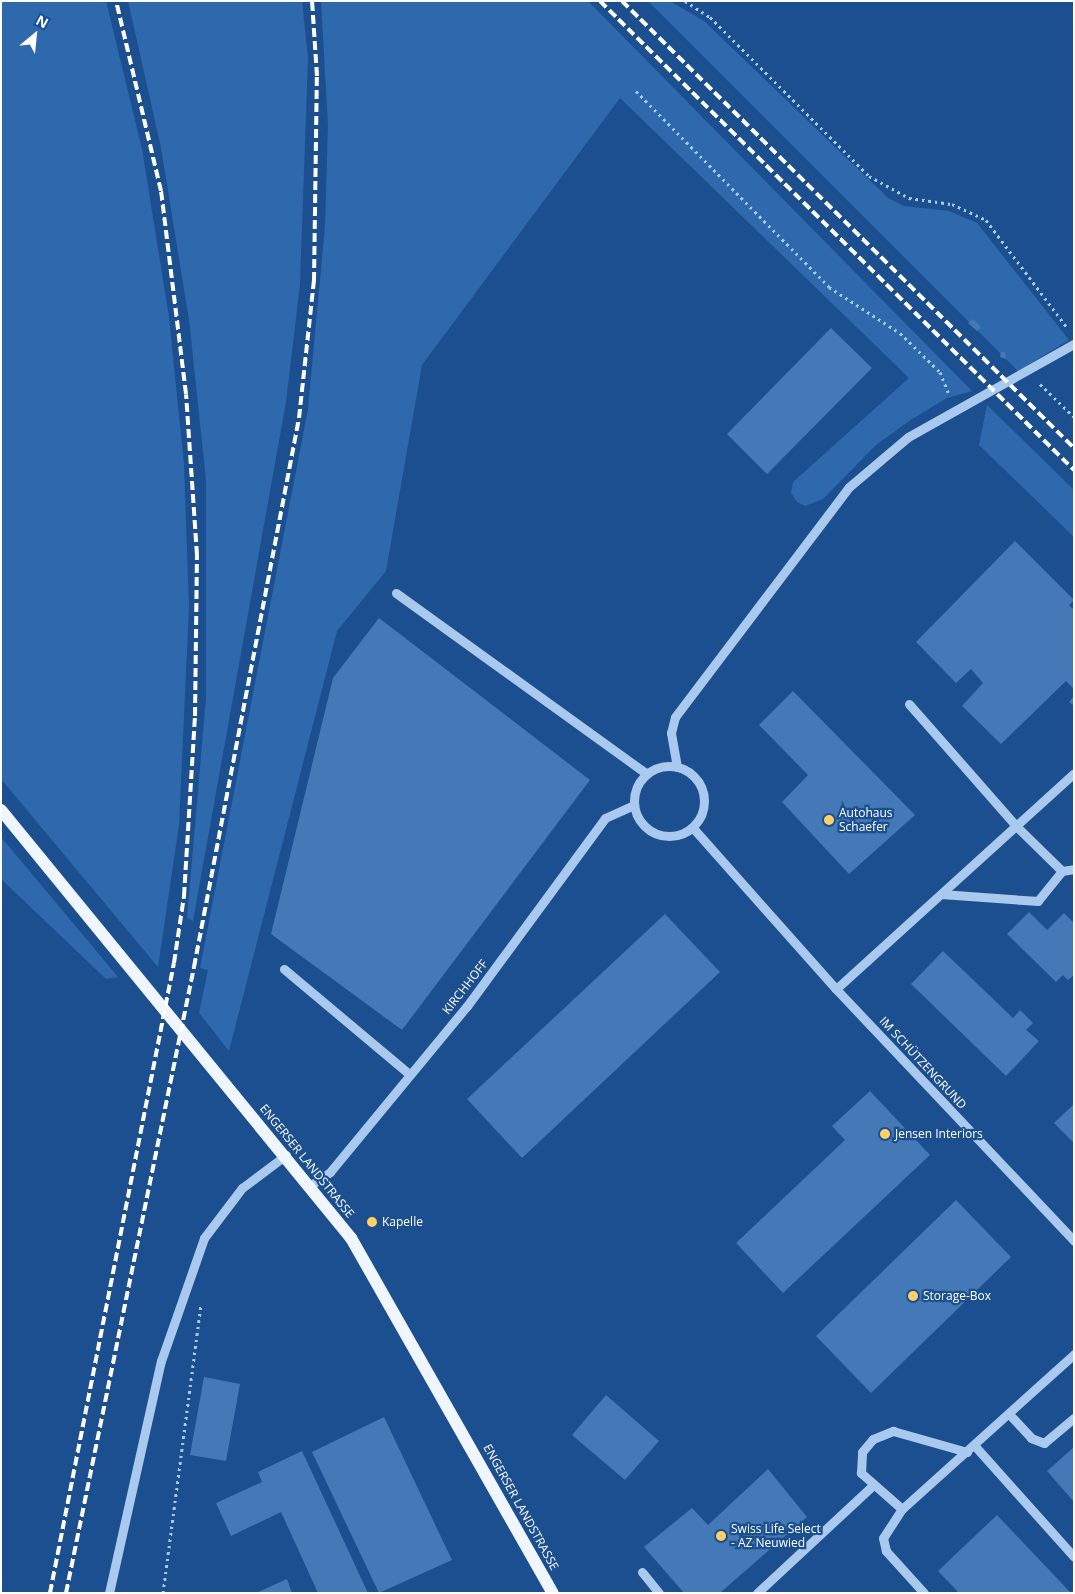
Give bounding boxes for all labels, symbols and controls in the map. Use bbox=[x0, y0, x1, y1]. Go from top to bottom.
north arrow bbox=[10, 10, 60, 60]
text: N bbox=[33, 10, 52, 32]
place label: Autohaus Schaefer bbox=[839, 806, 893, 834]
marker: Autohaus Schaefer bbox=[823, 814, 835, 826]
street label: KIRCHHOFF bbox=[439, 957, 491, 1017]
street label: IM SCHÜTZENGRUND bbox=[877, 1014, 969, 1112]
street label: ENGERSER LANDSTRASSE bbox=[257, 1101, 357, 1221]
place label: Jensen Interiors bbox=[895, 1127, 983, 1141]
marker: Jensen Interiors bbox=[879, 1128, 891, 1140]
place label: Kapelle bbox=[382, 1215, 423, 1229]
marker: Kapelle bbox=[366, 1216, 378, 1228]
place label: Storage-Box bbox=[923, 1289, 991, 1303]
marker: Storage-Box bbox=[907, 1290, 919, 1302]
street label: ENGERSER LANDSTRASSE bbox=[480, 1441, 562, 1573]
place label: Swiss Life Select - AZ Neuwied bbox=[731, 1522, 821, 1550]
marker: Swiss Life Select - AZ Neuwied bbox=[715, 1530, 727, 1542]

